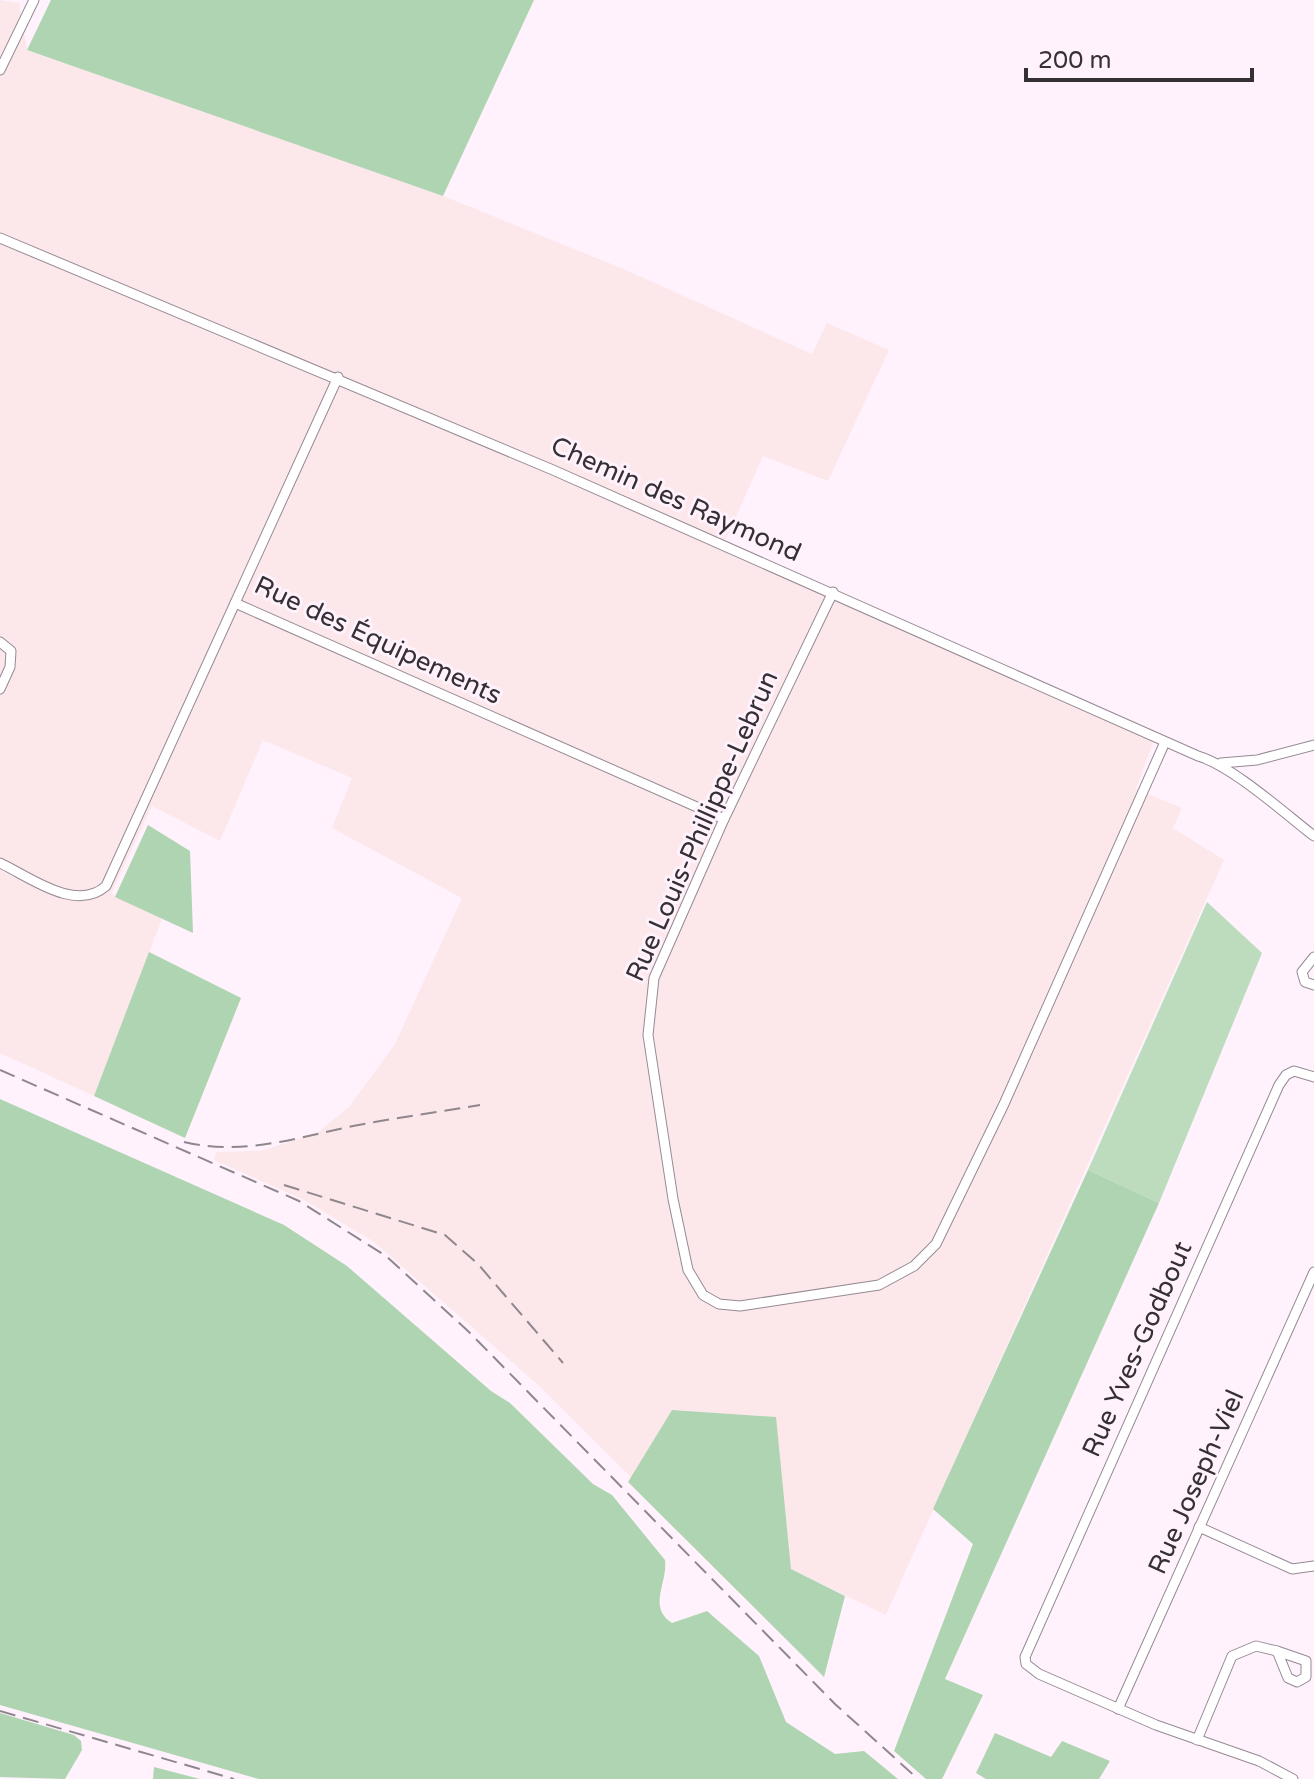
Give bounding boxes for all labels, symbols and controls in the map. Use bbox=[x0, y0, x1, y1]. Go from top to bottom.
scale bar bbox=[1026, 32, 1252, 82]
text: 200 m bbox=[1038, 46, 1112, 75]
street label: Chemin des Raymond bbox=[546, 430, 806, 568]
street label: Rue des Équipements bbox=[250, 569, 506, 711]
street label: Rue Louis-Phillippe-Lebrun bbox=[619, 666, 785, 986]
street label: Rue Yves-Godbout bbox=[1075, 1236, 1199, 1462]
street label: Rue Joseph-Viel bbox=[1141, 1385, 1251, 1579]

